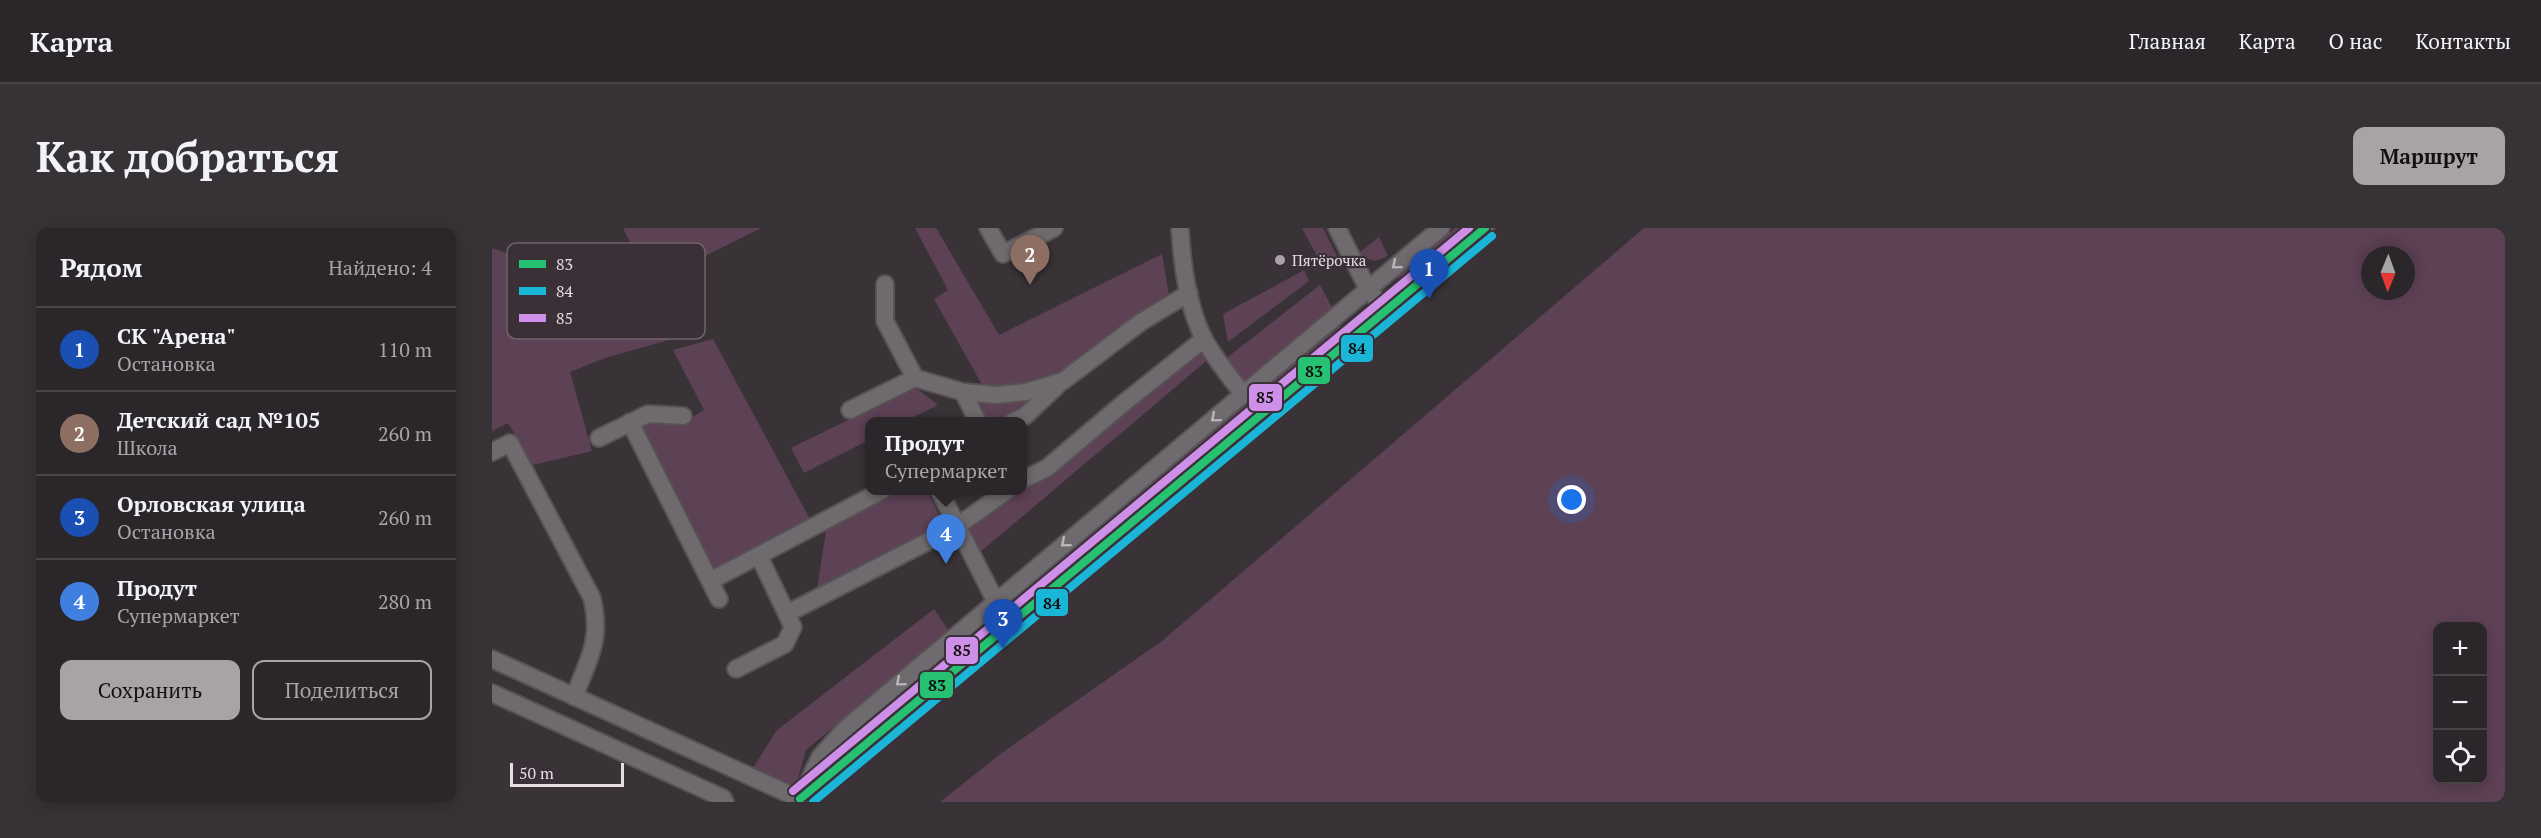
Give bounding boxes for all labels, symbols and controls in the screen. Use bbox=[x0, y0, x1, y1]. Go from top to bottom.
text: Карта bbox=[30, 23, 113, 60]
text: Главная bbox=[2129, 27, 2206, 55]
text: Карта bbox=[2239, 27, 2296, 55]
text: О нас bbox=[2329, 27, 2382, 55]
text: Контакты bbox=[2415, 27, 2511, 55]
button: Маршрут bbox=[2353, 127, 2505, 185]
text: Как добраться bbox=[36, 128, 339, 184]
pin: 2 bbox=[1010, 236, 1050, 285]
legend bbox=[507, 243, 705, 339]
north arrow bbox=[2361, 246, 2415, 300]
text: Рядом bbox=[60, 250, 143, 284]
place label: Пятёрочка bbox=[1292, 250, 1367, 270]
pin: 1 bbox=[1410, 250, 1448, 299]
text: 83 bbox=[556, 253, 573, 275]
marker: Пятёрочка bbox=[1273, 253, 1287, 267]
text: Найдено: 4 bbox=[328, 254, 432, 281]
one-way arrow bbox=[1392, 258, 1403, 269]
text: 84 bbox=[556, 280, 574, 302]
text: 85 bbox=[556, 307, 573, 329]
text: СК "Арена" bbox=[117, 321, 236, 350]
line badge: 84 bbox=[1340, 334, 1374, 363]
text: 1 bbox=[74, 336, 85, 363]
text: 110 m bbox=[378, 336, 432, 363]
text: 84 bbox=[1348, 337, 1366, 359]
text: Остановка bbox=[117, 350, 216, 377]
line badge: 83 bbox=[1297, 356, 1331, 385]
text: 83 bbox=[1305, 360, 1323, 382]
line badge: 85 bbox=[1248, 383, 1283, 412]
text: 85 bbox=[1256, 386, 1274, 408]
text: Детский сад №105 bbox=[117, 405, 320, 434]
one-way arrow bbox=[1211, 411, 1222, 422]
popup bbox=[865, 417, 1027, 495]
text: 2 bbox=[74, 420, 85, 447]
text: 260 m bbox=[378, 420, 432, 447]
text: Продут bbox=[885, 428, 965, 457]
text: Школа bbox=[117, 434, 178, 461]
text: Супермаркет bbox=[885, 457, 1007, 484]
your location bbox=[1557, 485, 1586, 514]
text: Орловская улица bbox=[117, 489, 306, 518]
text: 3 bbox=[74, 504, 85, 531]
text: 260 m bbox=[378, 504, 432, 531]
pin: 4 bbox=[926, 514, 966, 564]
text: Остановка bbox=[117, 518, 216, 545]
one-way arrow bbox=[1061, 536, 1072, 547]
text: Продут bbox=[117, 573, 197, 602]
text: 4 bbox=[74, 588, 85, 615]
text: 280 m bbox=[378, 588, 432, 615]
line badge: 84 bbox=[1035, 588, 1069, 617]
text: 84 bbox=[1043, 592, 1061, 614]
pin: 3 bbox=[984, 600, 1022, 649]
text: Супермаркет bbox=[117, 602, 240, 629]
map controls bbox=[2433, 622, 2487, 784]
button: + bbox=[2433, 622, 2487, 676]
line badge: 85 bbox=[945, 636, 979, 665]
text: 85 bbox=[953, 639, 971, 661]
button: Сохранить bbox=[60, 660, 240, 720]
button: Поделиться bbox=[252, 660, 432, 720]
line badge: 83 bbox=[919, 671, 954, 699]
text: 83 bbox=[928, 674, 946, 696]
one-way arrow bbox=[896, 675, 907, 686]
button: − bbox=[2433, 676, 2487, 730]
button: locate bbox=[2433, 730, 2487, 784]
scale bar bbox=[510, 760, 624, 788]
text: 50 m bbox=[519, 762, 554, 784]

